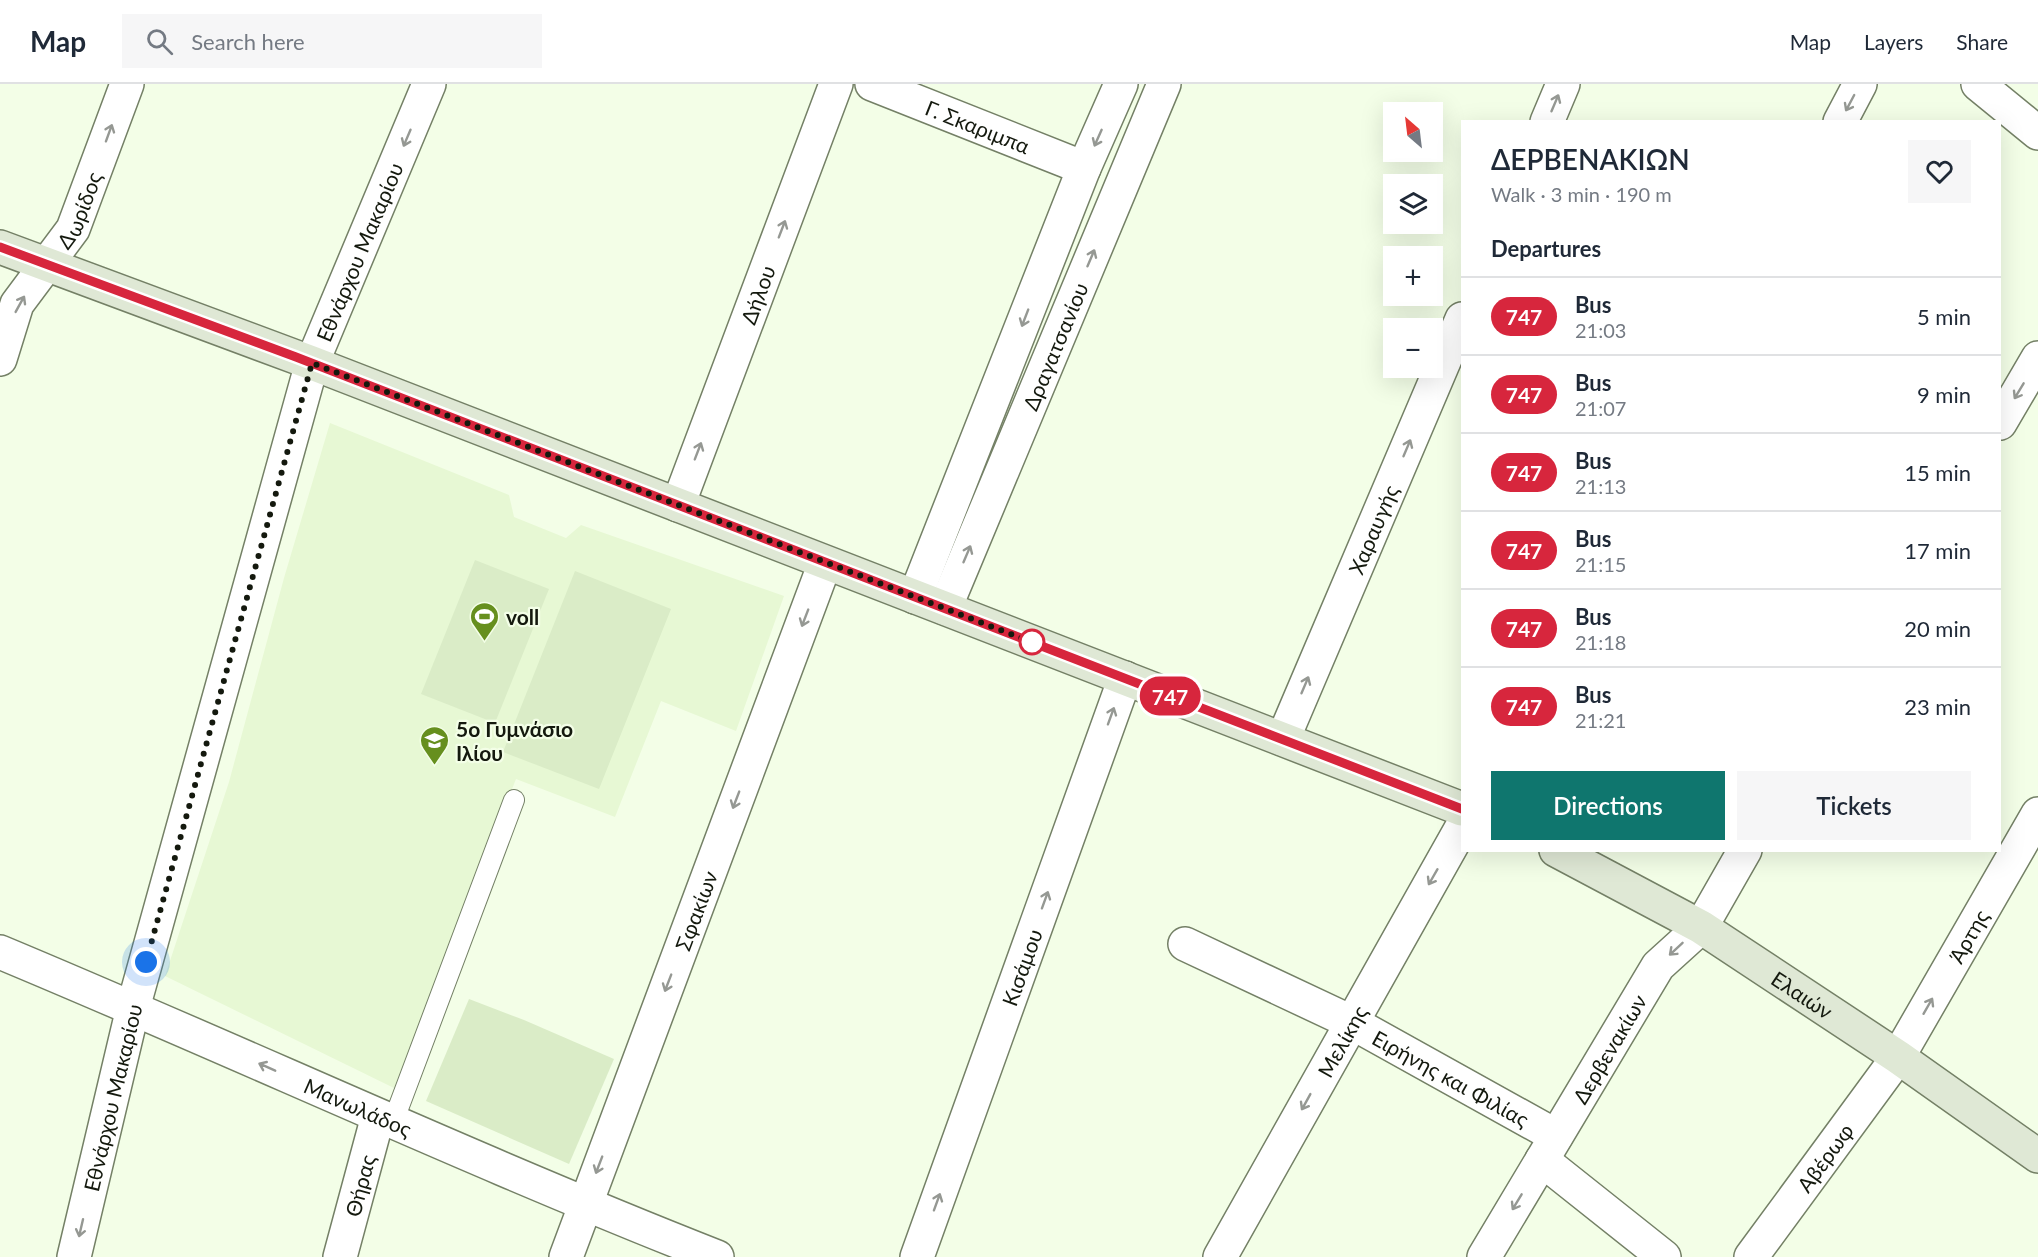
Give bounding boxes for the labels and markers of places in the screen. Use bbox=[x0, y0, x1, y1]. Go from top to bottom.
sports icon: voll bbox=[469, 600, 501, 642]
place label: voll bbox=[506, 604, 539, 629]
unlabelled marker bbox=[1019, 629, 1045, 655]
place label: 5ο Γυμνάσιο Ιλίου bbox=[456, 716, 573, 765]
school or university icon: 5ο Γυμνάσιο Ιλίου bbox=[419, 724, 451, 766]

